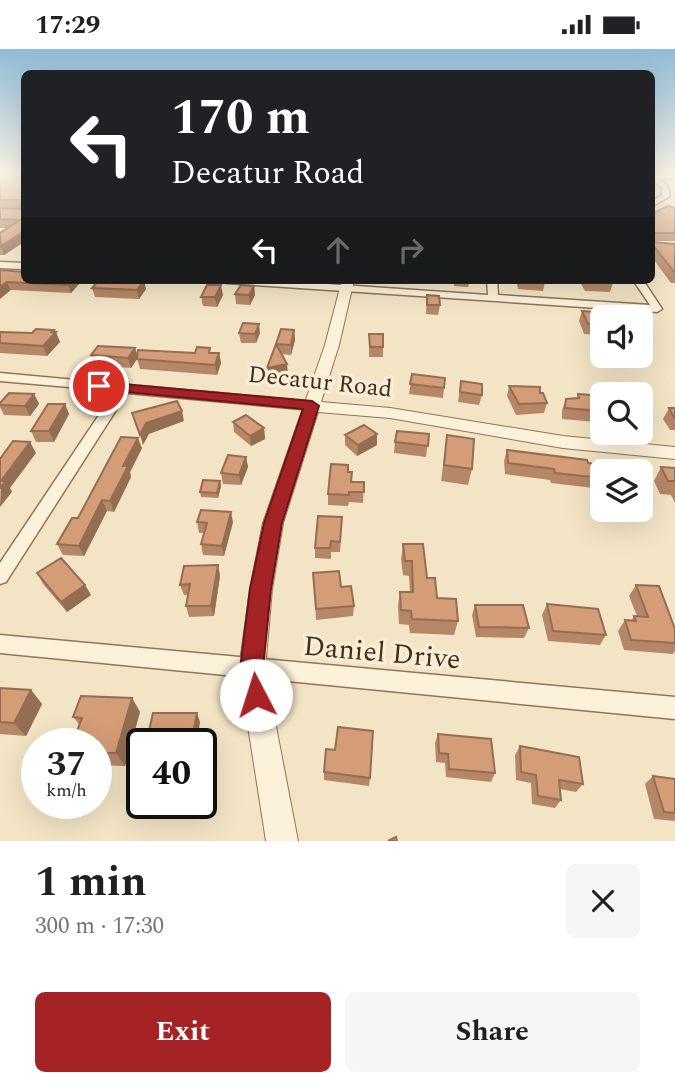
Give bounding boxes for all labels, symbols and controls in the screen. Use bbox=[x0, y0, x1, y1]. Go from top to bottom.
text: 17:29 bbox=[35, 5, 100, 45]
text: 170 m bbox=[171, 81, 310, 156]
icon: left bbox=[56, 98, 147, 189]
text: Decatur Road bbox=[171, 149, 364, 198]
icon: left bbox=[246, 231, 284, 269]
icon: ahead bbox=[319, 231, 357, 269]
icon: right bbox=[392, 231, 430, 269]
map controls bbox=[590, 305, 653, 522]
button: sound bbox=[590, 305, 653, 368]
pin bbox=[69, 356, 129, 416]
street label: Decatur Road bbox=[246, 357, 394, 407]
icon: arrive bbox=[80, 367, 118, 405]
button: search bbox=[590, 382, 653, 445]
button: layers bbox=[590, 459, 653, 522]
street label: Daniel Drive bbox=[302, 625, 462, 681]
position arrow bbox=[219, 658, 293, 732]
speed limit sign: 40 bbox=[126, 728, 217, 819]
text: 37 bbox=[47, 738, 86, 791]
text: km/h bbox=[46, 777, 87, 804]
text: 1 min bbox=[35, 851, 147, 914]
button: close bbox=[566, 864, 640, 938]
text: 300 m · 17:30 bbox=[35, 909, 164, 944]
button: Exit bbox=[35, 992, 331, 1072]
button: Share bbox=[345, 992, 640, 1072]

